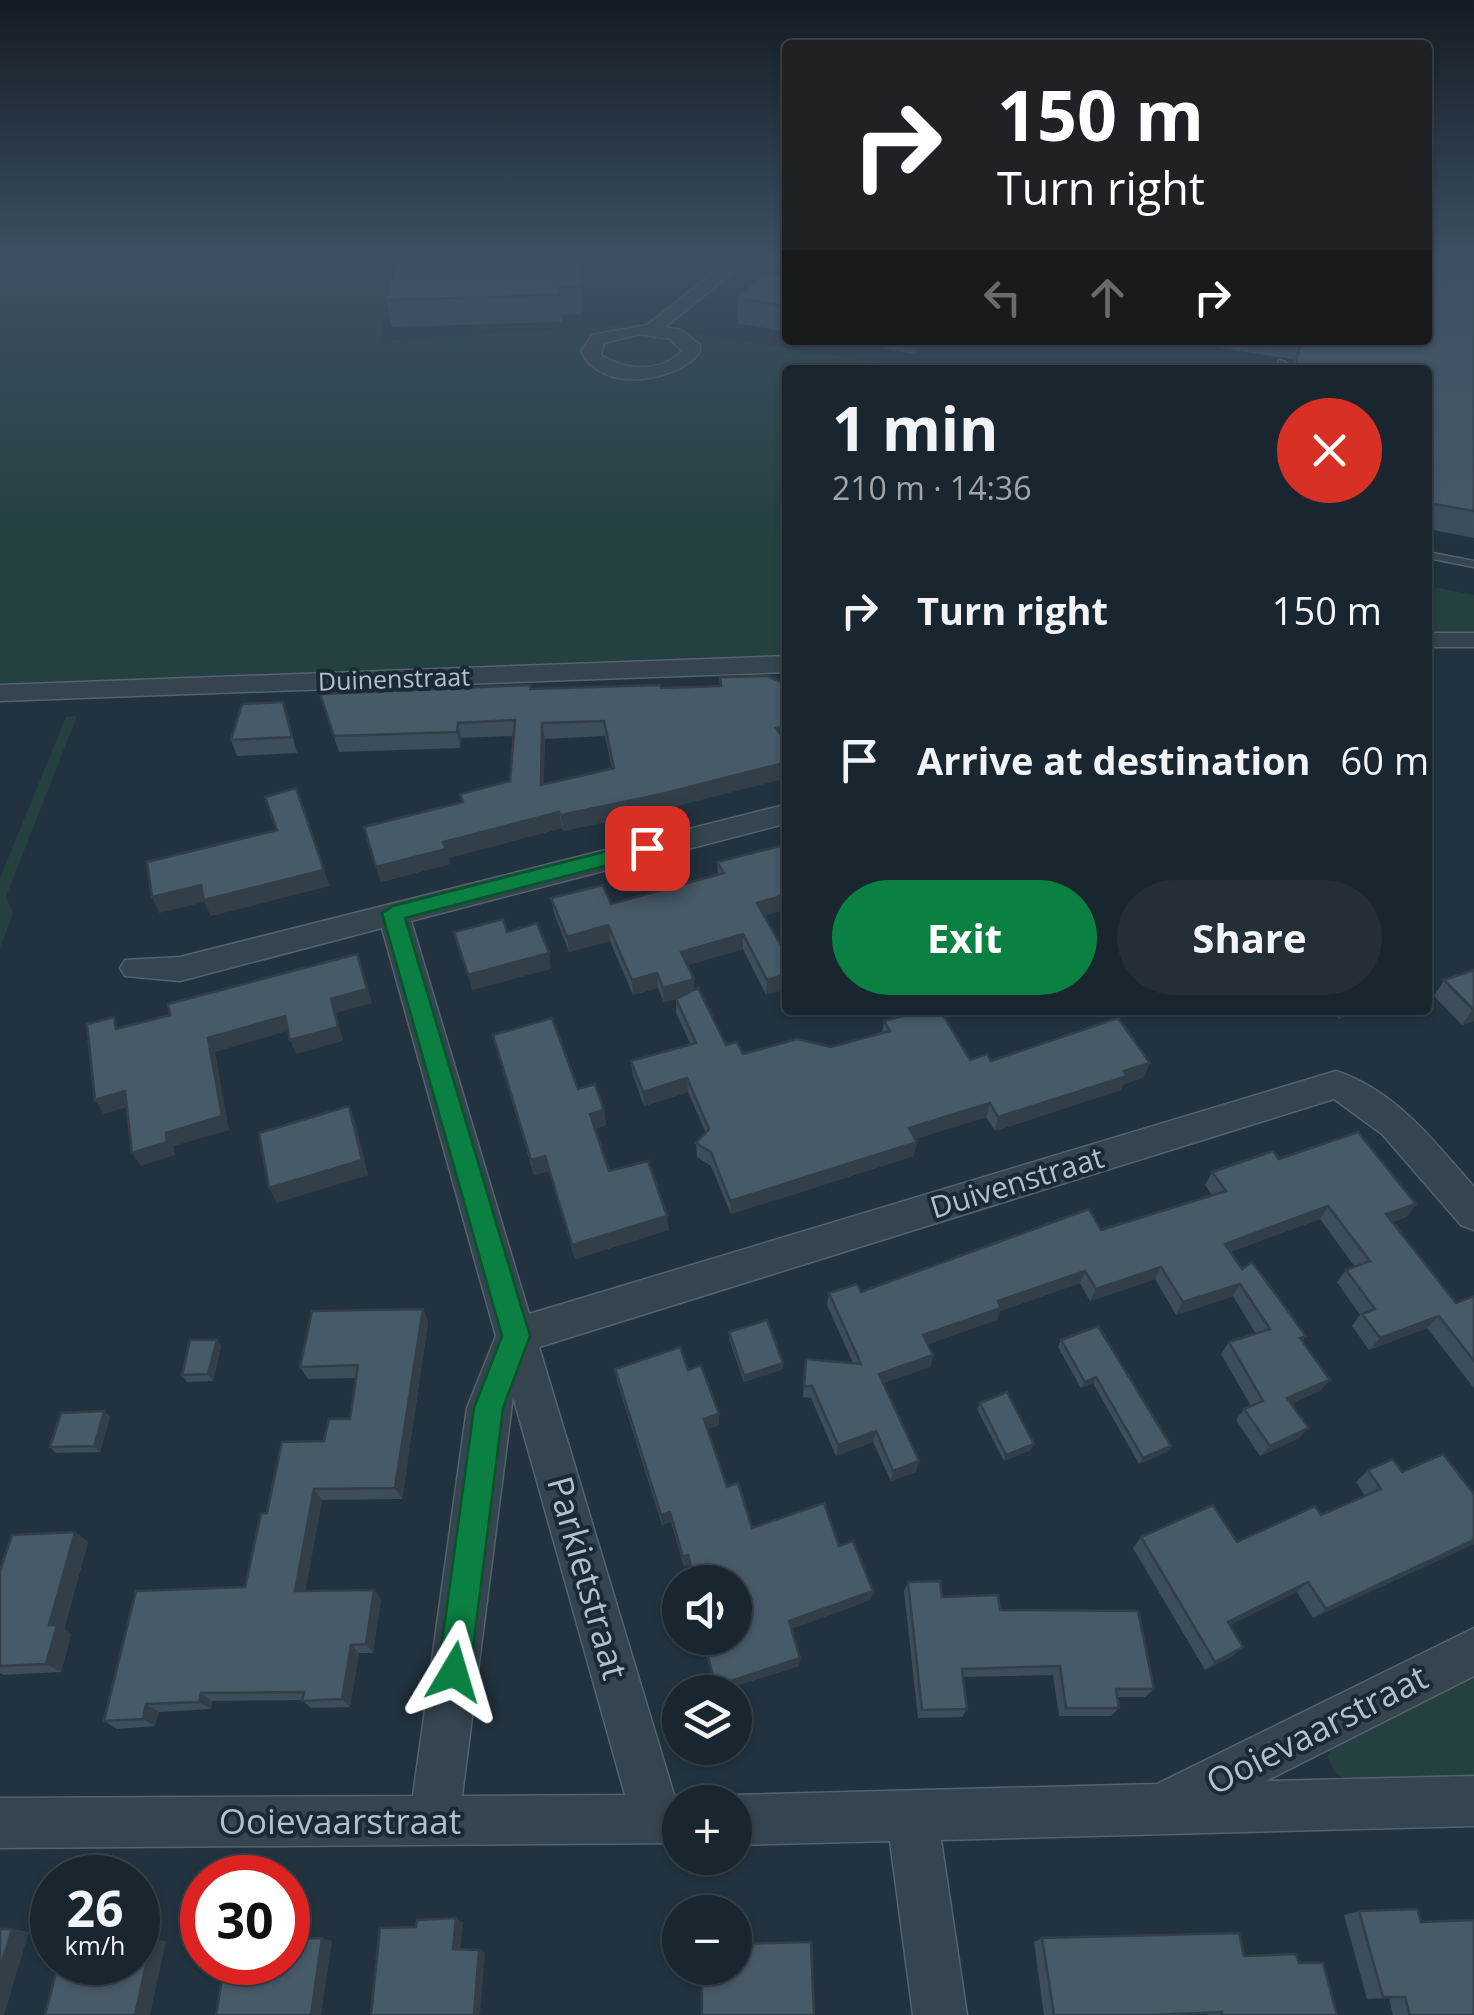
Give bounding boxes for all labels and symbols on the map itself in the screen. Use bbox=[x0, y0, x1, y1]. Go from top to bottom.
street label: Duinenstraat bbox=[317, 658, 471, 698]
pin bbox=[605, 806, 690, 891]
street label: Duivenstraat bbox=[925, 1136, 1108, 1227]
street label: Parkietstraat bbox=[537, 1471, 640, 1685]
position arrow bbox=[402, 1620, 506, 1724]
street label: Ooievaarstraat bbox=[1198, 1653, 1435, 1805]
street label: Ooievaarstraat bbox=[219, 1797, 461, 1844]
speed limit sign: 30 bbox=[180, 1855, 310, 1985]

